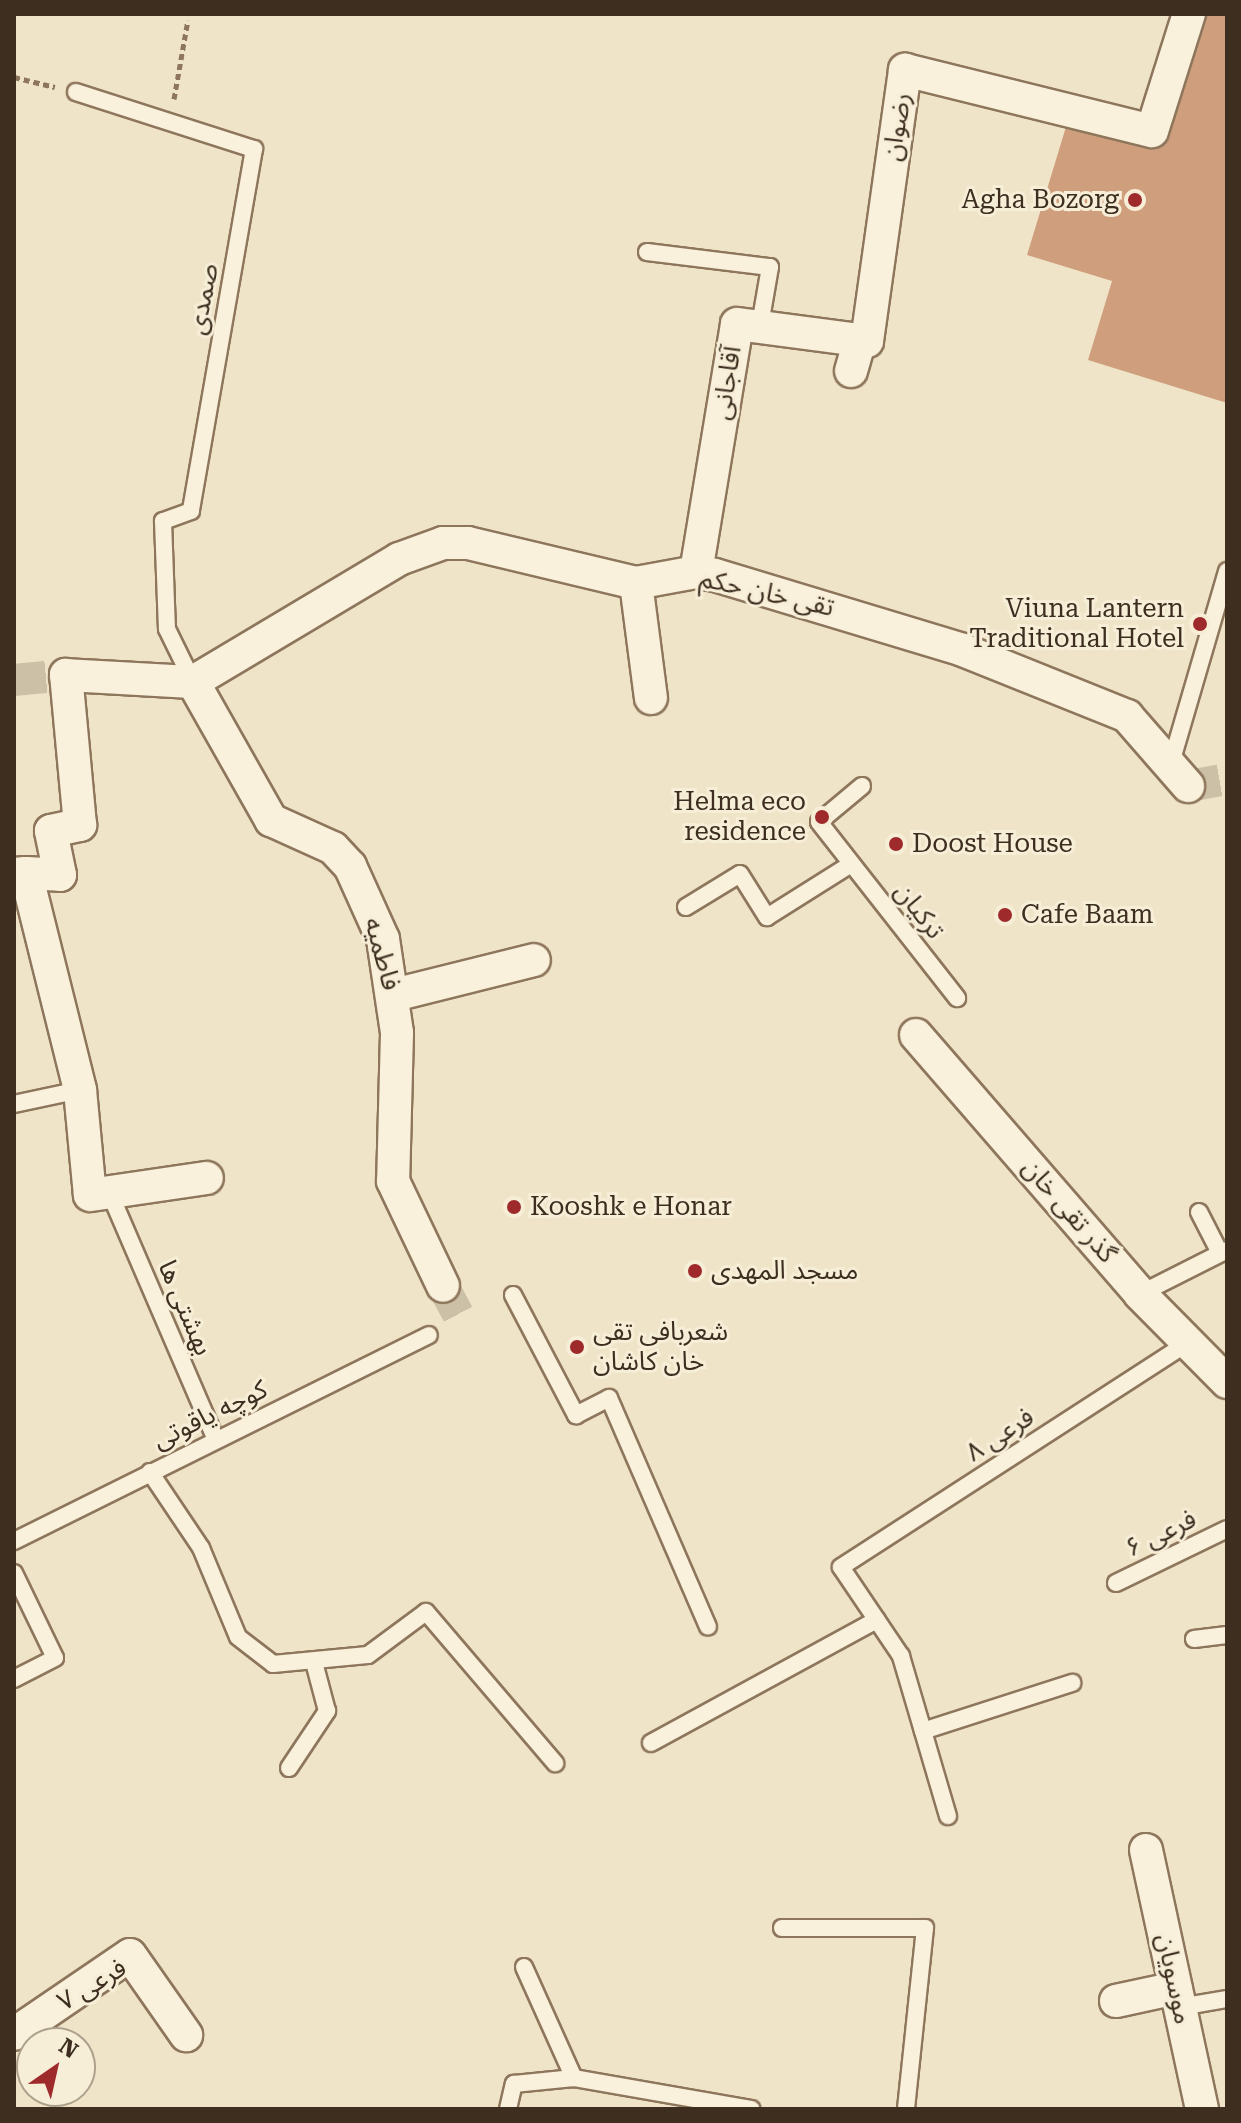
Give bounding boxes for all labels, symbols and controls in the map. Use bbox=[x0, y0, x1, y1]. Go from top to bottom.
street label: رضوان bbox=[877, 91, 917, 163]
place label: Agha Bozorg bbox=[962, 184, 1119, 216]
marker: Agha Bozorg bbox=[1126, 191, 1144, 209]
street label: صمدی bbox=[181, 261, 225, 337]
street label: آقاجانی bbox=[706, 344, 748, 422]
street label: تقی خان حکم bbox=[697, 562, 837, 624]
place label: Viuna Lantern Traditional Hotel bbox=[969, 593, 1184, 654]
marker: Viuna Lantern Traditional Hotel bbox=[1191, 615, 1209, 633]
place label: Helma eco residence bbox=[673, 786, 806, 848]
marker: Helma eco residence bbox=[813, 808, 831, 826]
place label: Doost House bbox=[912, 828, 1073, 860]
marker: Doost House bbox=[887, 835, 905, 853]
street label: ترکیان bbox=[887, 877, 951, 945]
place label: Cafe Baam bbox=[1021, 899, 1154, 931]
marker: Cafe Baam bbox=[996, 906, 1014, 924]
street label: فاطمیه bbox=[357, 914, 407, 994]
street label: گذر تقی خان bbox=[1015, 1153, 1123, 1269]
place label: Kooshk e Honar bbox=[530, 1191, 732, 1223]
marker: Kooshk e Honar bbox=[505, 1198, 523, 1216]
place label: مسجد المهدی bbox=[711, 1255, 858, 1287]
street label: بهشتی ها bbox=[151, 1256, 219, 1360]
marker: مسجد المهدی bbox=[686, 1262, 704, 1280]
place label: شعربافی تقی خان کاشان bbox=[593, 1316, 728, 1378]
marker: شعربافی تقی خان کاشان bbox=[568, 1338, 586, 1356]
street label: کوچه یاقوتی bbox=[148, 1374, 272, 1456]
street label: فرعی ۸ bbox=[960, 1402, 1040, 1468]
street label: فرعی ۶ bbox=[1120, 1504, 1202, 1564]
street label: موسویان bbox=[1149, 1931, 1199, 2027]
street label: فرعی ۷ bbox=[52, 1952, 132, 2018]
north arrow bbox=[16, 2027, 96, 2107]
text: N bbox=[55, 2033, 83, 2063]

